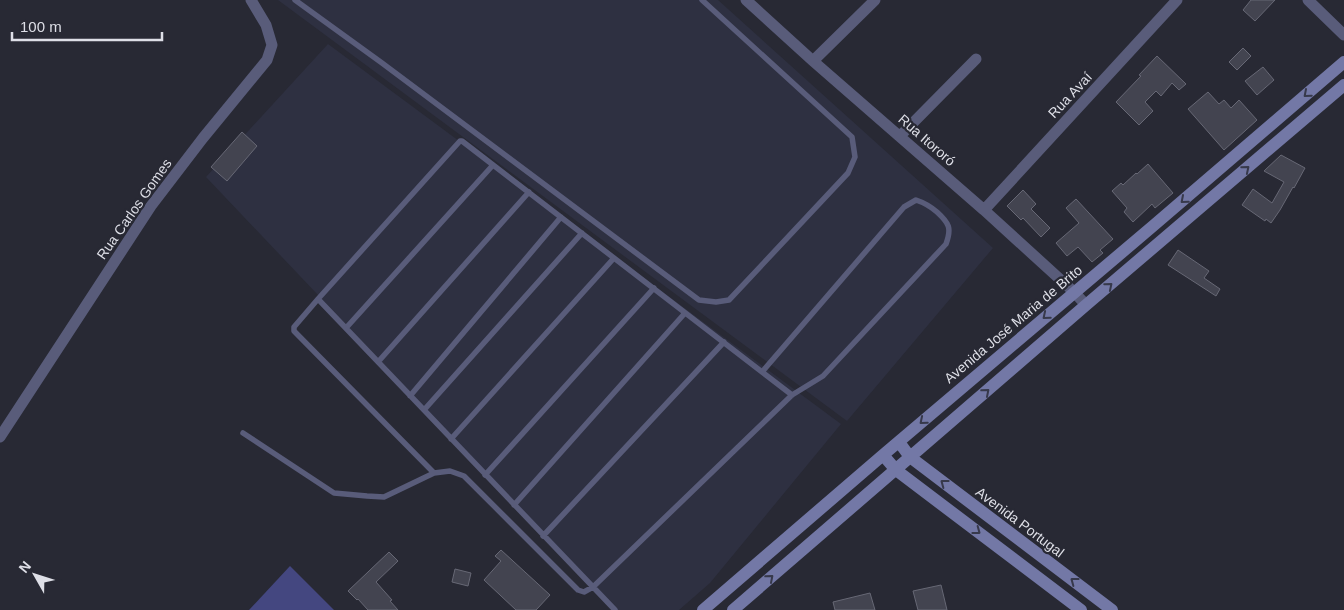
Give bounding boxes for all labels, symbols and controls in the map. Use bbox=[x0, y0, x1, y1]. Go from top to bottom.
scale bar bbox=[12, 10, 162, 42]
text: 100 m bbox=[20, 18, 62, 35]
street label: Rua Avaí bbox=[1045, 69, 1095, 121]
one-way arrow bbox=[1304, 88, 1313, 97]
street label: Rua Itororó bbox=[895, 111, 959, 169]
street label: Rua Carlos Gomes bbox=[93, 156, 175, 262]
one-way arrow bbox=[1240, 166, 1249, 175]
one-way arrow bbox=[1180, 194, 1189, 203]
street label: Avenida José Maria de Brito bbox=[941, 262, 1085, 386]
one-way arrow bbox=[1103, 283, 1112, 292]
one-way arrow bbox=[1043, 310, 1052, 319]
one-way arrow bbox=[980, 389, 989, 398]
one-way arrow bbox=[919, 416, 928, 425]
one-way arrow bbox=[941, 480, 950, 488]
street label: Avenida Portugal bbox=[973, 484, 1067, 560]
one-way arrow bbox=[971, 525, 981, 534]
north arrow bbox=[10, 550, 60, 600]
text: N bbox=[15, 558, 34, 576]
one-way arrow bbox=[764, 576, 773, 584]
one-way arrow bbox=[1071, 578, 1080, 586]

